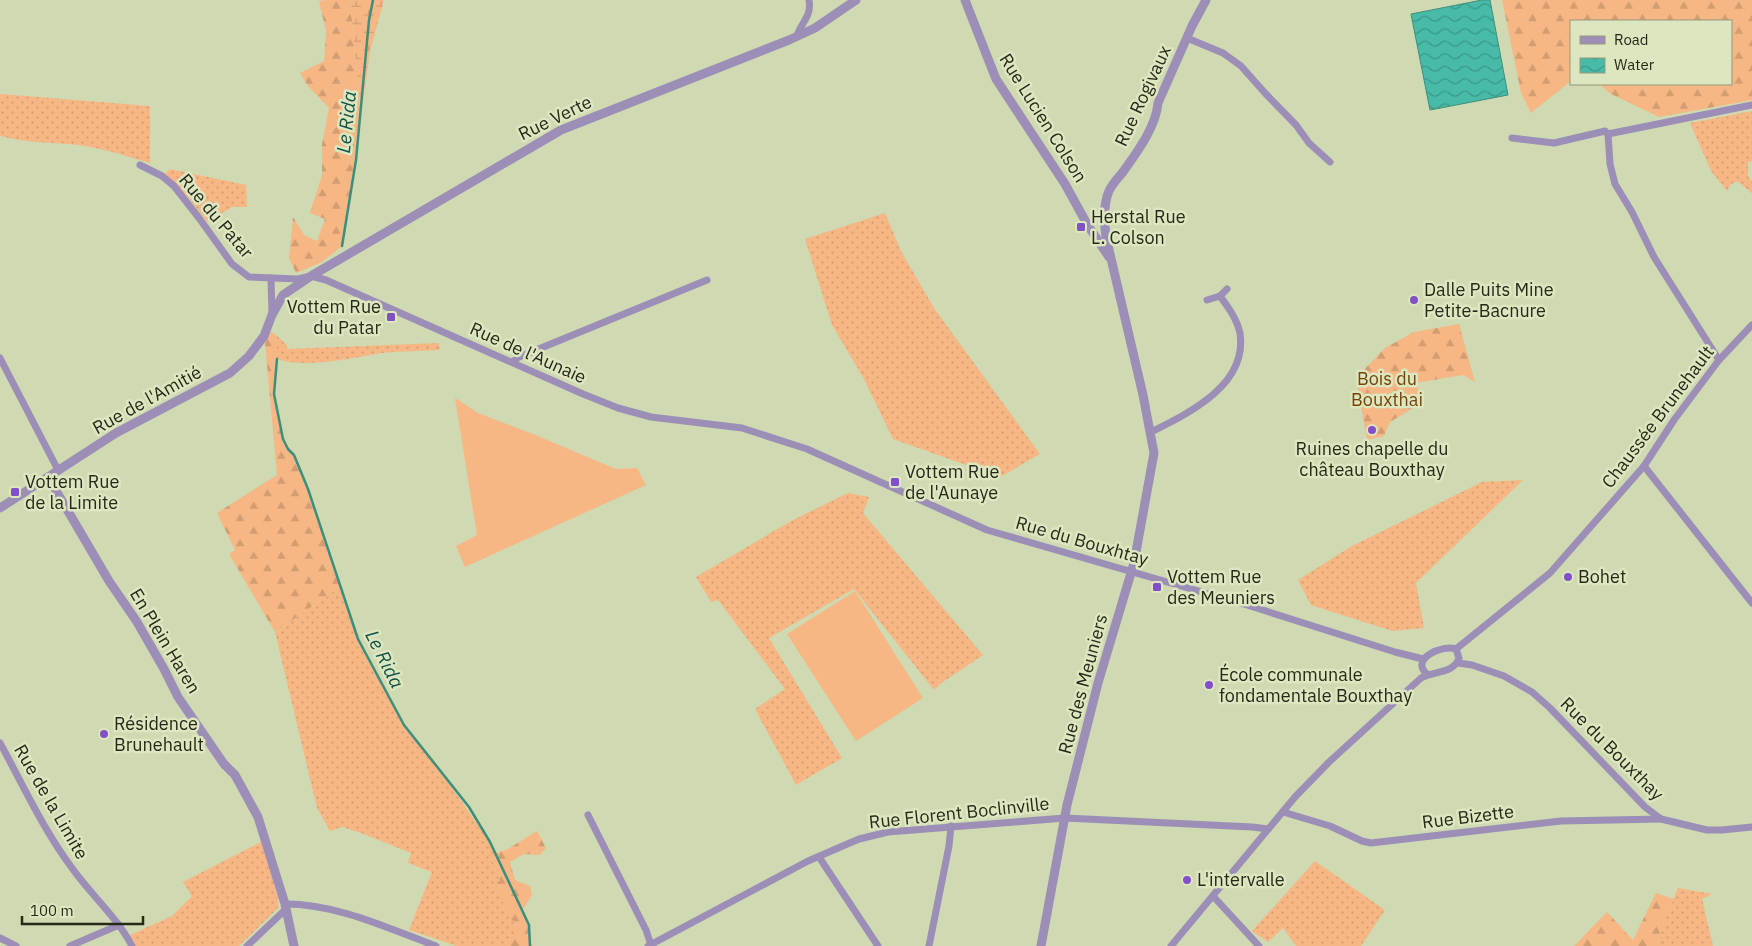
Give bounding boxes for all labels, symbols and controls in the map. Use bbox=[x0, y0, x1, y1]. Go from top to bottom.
legend bbox=[1570, 20, 1732, 85]
text: Road bbox=[1614, 30, 1649, 49]
street label: Rue Rogivaux bbox=[1109, 42, 1176, 150]
street label: Rue Lucien Colson bbox=[994, 49, 1092, 187]
text: Water bbox=[1614, 55, 1655, 74]
water label: Le Rida bbox=[331, 90, 361, 154]
street label: Rue Verte bbox=[514, 90, 595, 145]
street label: Rue du Patar bbox=[174, 169, 259, 263]
place label: Herstal Rue L. Colson bbox=[1091, 205, 1186, 249]
marker: Herstal Rue L. Colson bbox=[1075, 221, 1087, 233]
place label: Dalle Puits Mine Petite-Bacnure bbox=[1424, 278, 1554, 322]
marker: Dalle Puits Mine Petite-Bacnure bbox=[1408, 294, 1420, 306]
place label: Vottem Rue du Patar bbox=[287, 295, 381, 339]
marker: Vottem Rue du Patar bbox=[385, 311, 397, 323]
street label: Rue de l'Aunaie bbox=[467, 317, 590, 388]
street label: Chaussée Brunehault bbox=[1596, 341, 1719, 493]
street label: Rue de l'Amitié bbox=[88, 360, 205, 439]
park label: Bois du Bouxthai bbox=[1351, 367, 1423, 411]
marker: Ruines chapelle du château Bouxthay bbox=[1366, 424, 1378, 436]
place label: Ruines chapelle du château Bouxthay bbox=[1295, 437, 1449, 481]
place label: Vottem Rue de l'Aunaye bbox=[905, 460, 999, 504]
place label: Vottem Rue de la Limite bbox=[25, 470, 119, 514]
marker: Vottem Rue de l'Aunaye bbox=[889, 476, 901, 488]
marker: Vottem Rue de la Limite bbox=[9, 486, 21, 498]
street label: Rue du Bouxhtay bbox=[1013, 511, 1151, 570]
place label: Vottem Rue des Meuniers bbox=[1167, 565, 1275, 609]
place label: Bohet bbox=[1578, 565, 1626, 588]
marker: Bohet bbox=[1562, 571, 1574, 583]
marker: Vottem Rue des Meuniers bbox=[1151, 581, 1163, 593]
street label: En Plein Haren bbox=[125, 584, 206, 697]
street label: Rue des Meuniers bbox=[1053, 611, 1112, 756]
water label: Le Rida bbox=[360, 626, 410, 692]
place label: École communale fondamentale Bouxthay bbox=[1219, 663, 1412, 707]
marker: École communale fondamentale Bouxthay bbox=[1203, 679, 1215, 691]
street label: Rue du Bouxthay bbox=[1556, 692, 1669, 805]
place label: Résidence Brunehault bbox=[114, 712, 204, 756]
marker: Résidence Brunehault bbox=[98, 728, 110, 740]
street label: Rue de la Limite bbox=[9, 740, 94, 863]
street label: Rue Florent Boclinville bbox=[868, 792, 1050, 833]
street label: Rue Bizette bbox=[1421, 799, 1515, 834]
place label: L'intervalle bbox=[1197, 868, 1285, 891]
marker: L'intervalle bbox=[1181, 874, 1193, 886]
scale bar bbox=[22, 894, 144, 926]
text: 100 m bbox=[30, 901, 74, 920]

